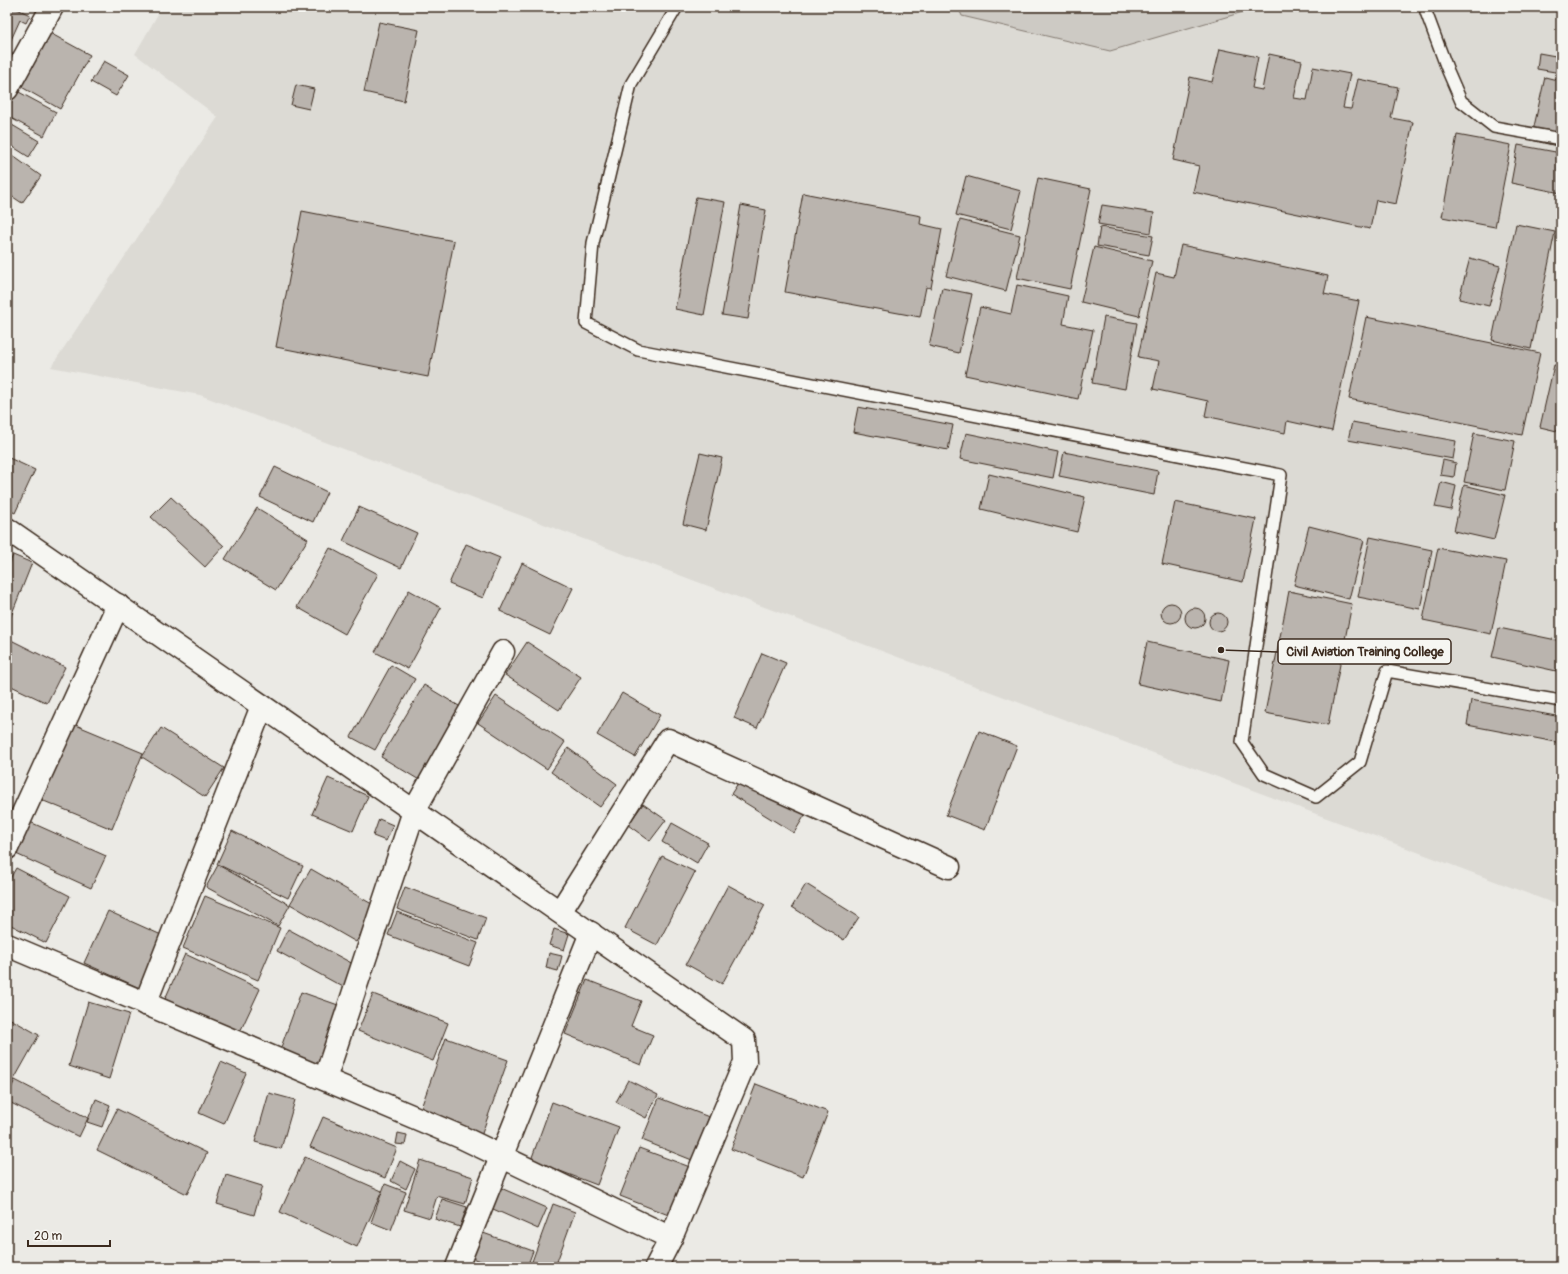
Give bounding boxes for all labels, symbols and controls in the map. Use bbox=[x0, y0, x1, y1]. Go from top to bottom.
callout: Civil Aviation Training College bbox=[1278, 639, 1451, 664]
text: Civil Aviation Training College bbox=[1286, 644, 1444, 660]
scale bar bbox=[28, 1222, 110, 1248]
text: 20 m bbox=[34, 1229, 63, 1244]

